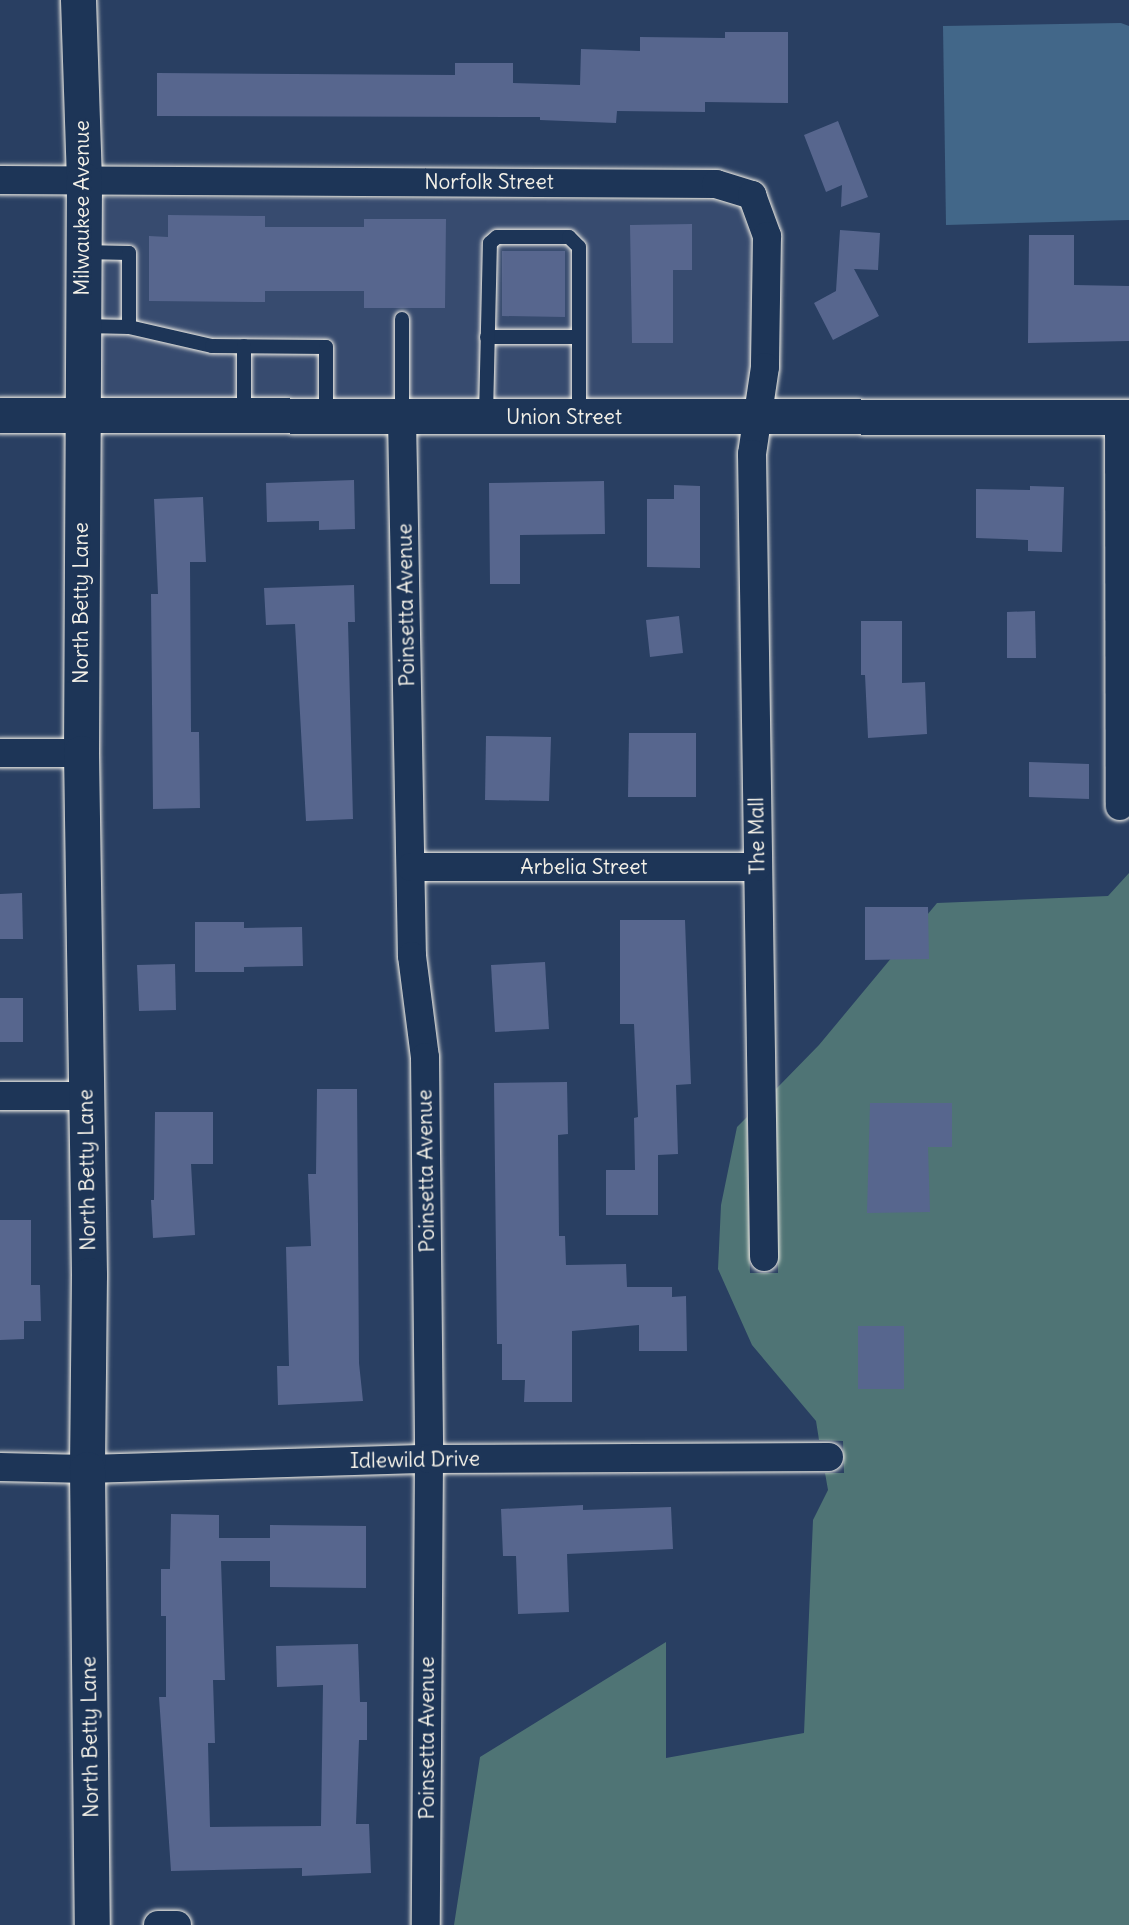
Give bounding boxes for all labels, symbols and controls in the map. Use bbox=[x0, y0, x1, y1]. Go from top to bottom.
street label: Milwaukee Avenue bbox=[69, 120, 95, 296]
street label: Norfolk Street bbox=[424, 169, 554, 195]
street label: Union Street bbox=[506, 404, 622, 430]
street label: North Betty Lane bbox=[68, 522, 94, 684]
street label: Poinsetta Avenue bbox=[392, 523, 420, 687]
street label: The Mall bbox=[744, 797, 770, 875]
street label: Arbelia Street bbox=[520, 854, 648, 880]
street label: North Betty Lane bbox=[73, 1089, 101, 1251]
street label: Poinsetta Avenue bbox=[412, 1089, 440, 1253]
street label: Idlewild Drive bbox=[350, 1446, 480, 1474]
street label: North Betty Lane bbox=[76, 1656, 104, 1818]
street label: Poinsetta Avenue bbox=[414, 1656, 440, 1820]

